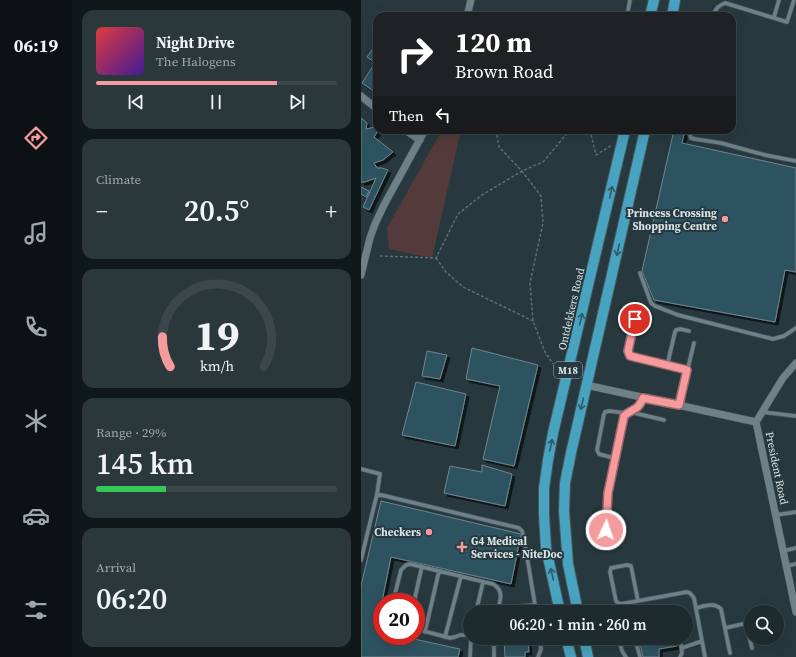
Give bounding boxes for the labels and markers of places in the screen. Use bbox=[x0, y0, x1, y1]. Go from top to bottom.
place label: Princess Crossing Shopping Centre bbox=[627, 206, 717, 234]
marker: Princess Crossing Shopping Centre bbox=[720, 214, 730, 224]
pin bbox=[618, 302, 652, 336]
place label: Checkers bbox=[374, 525, 421, 540]
marker: Checkers bbox=[424, 527, 434, 537]
place label: G4 Medical Services - NiteDoc bbox=[471, 534, 563, 562]
marker: G4 Medical Services - NiteDoc bbox=[456, 541, 468, 553]

